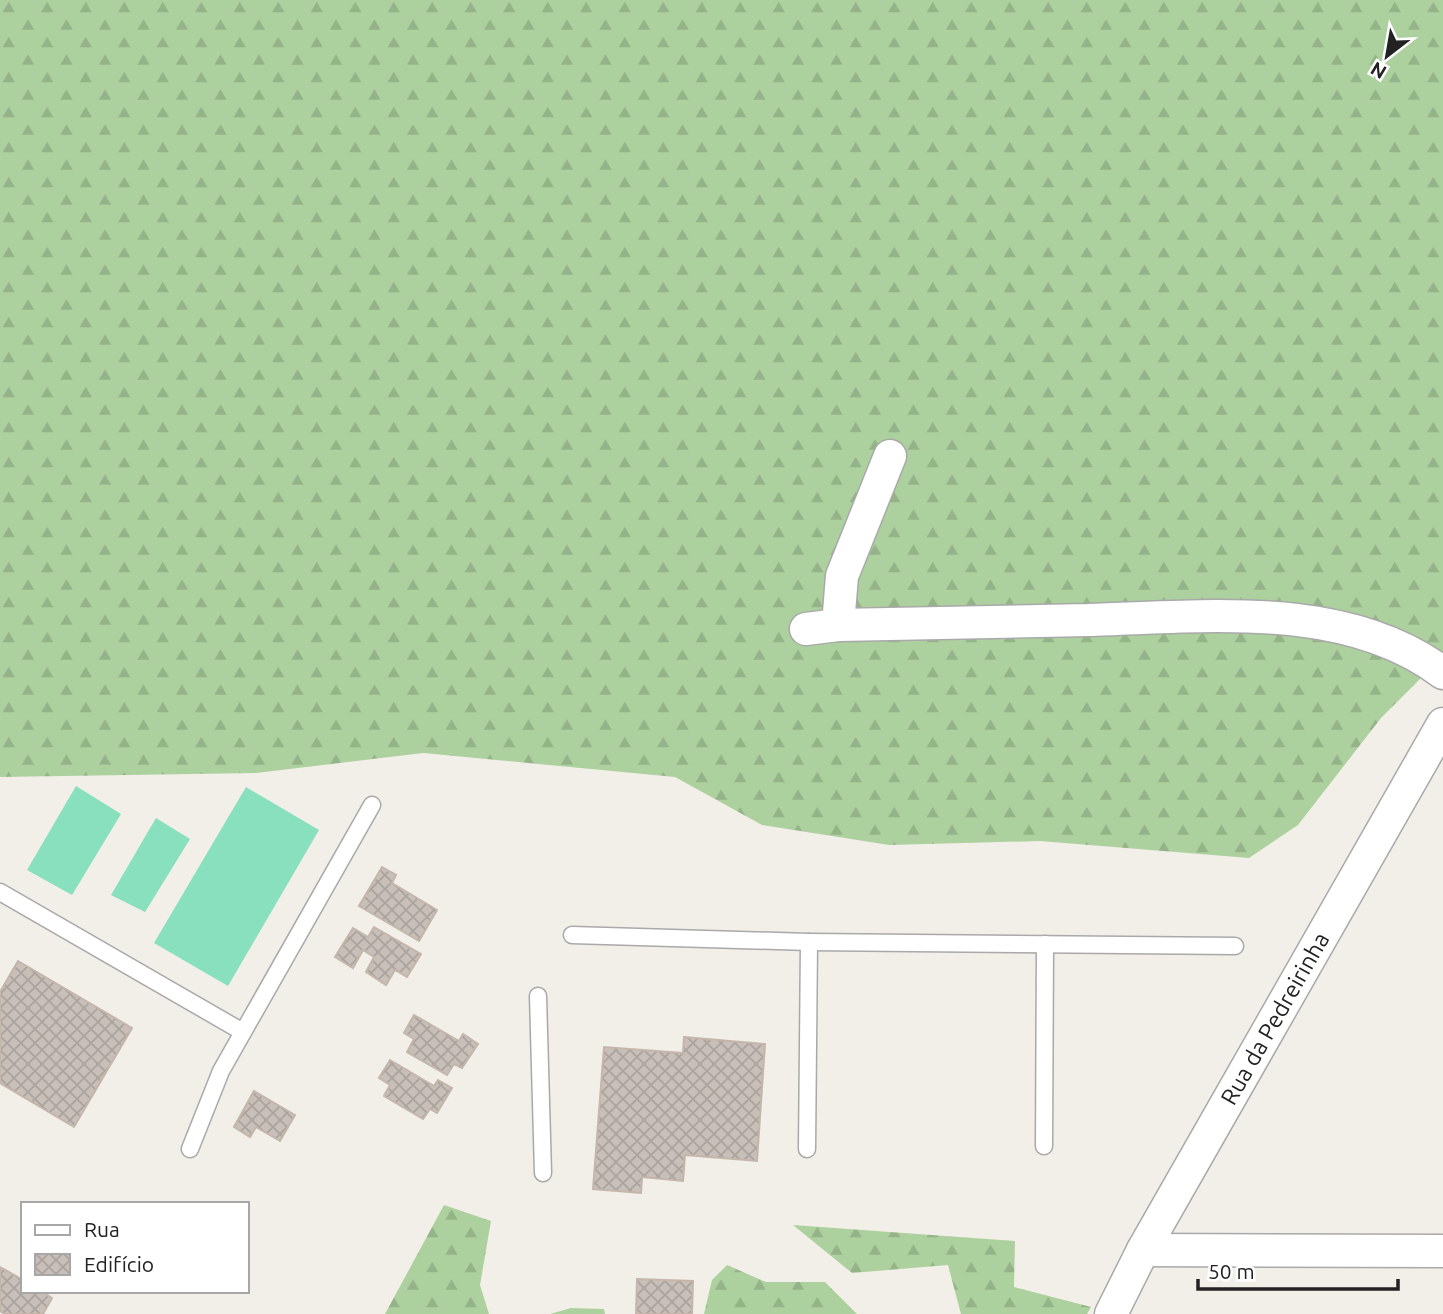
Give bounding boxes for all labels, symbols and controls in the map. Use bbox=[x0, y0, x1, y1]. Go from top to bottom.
north arrow bbox=[1352, 21, 1422, 91]
text: N bbox=[1366, 57, 1390, 84]
street label: Rua da Pedreirinha bbox=[1216, 928, 1334, 1109]
legend bbox=[21, 1202, 248, 1293]
text: Rua bbox=[84, 1217, 120, 1241]
scale bar bbox=[1198, 1248, 1398, 1292]
text: Edifício bbox=[84, 1252, 154, 1276]
text: 50 m bbox=[1208, 1259, 1255, 1283]

